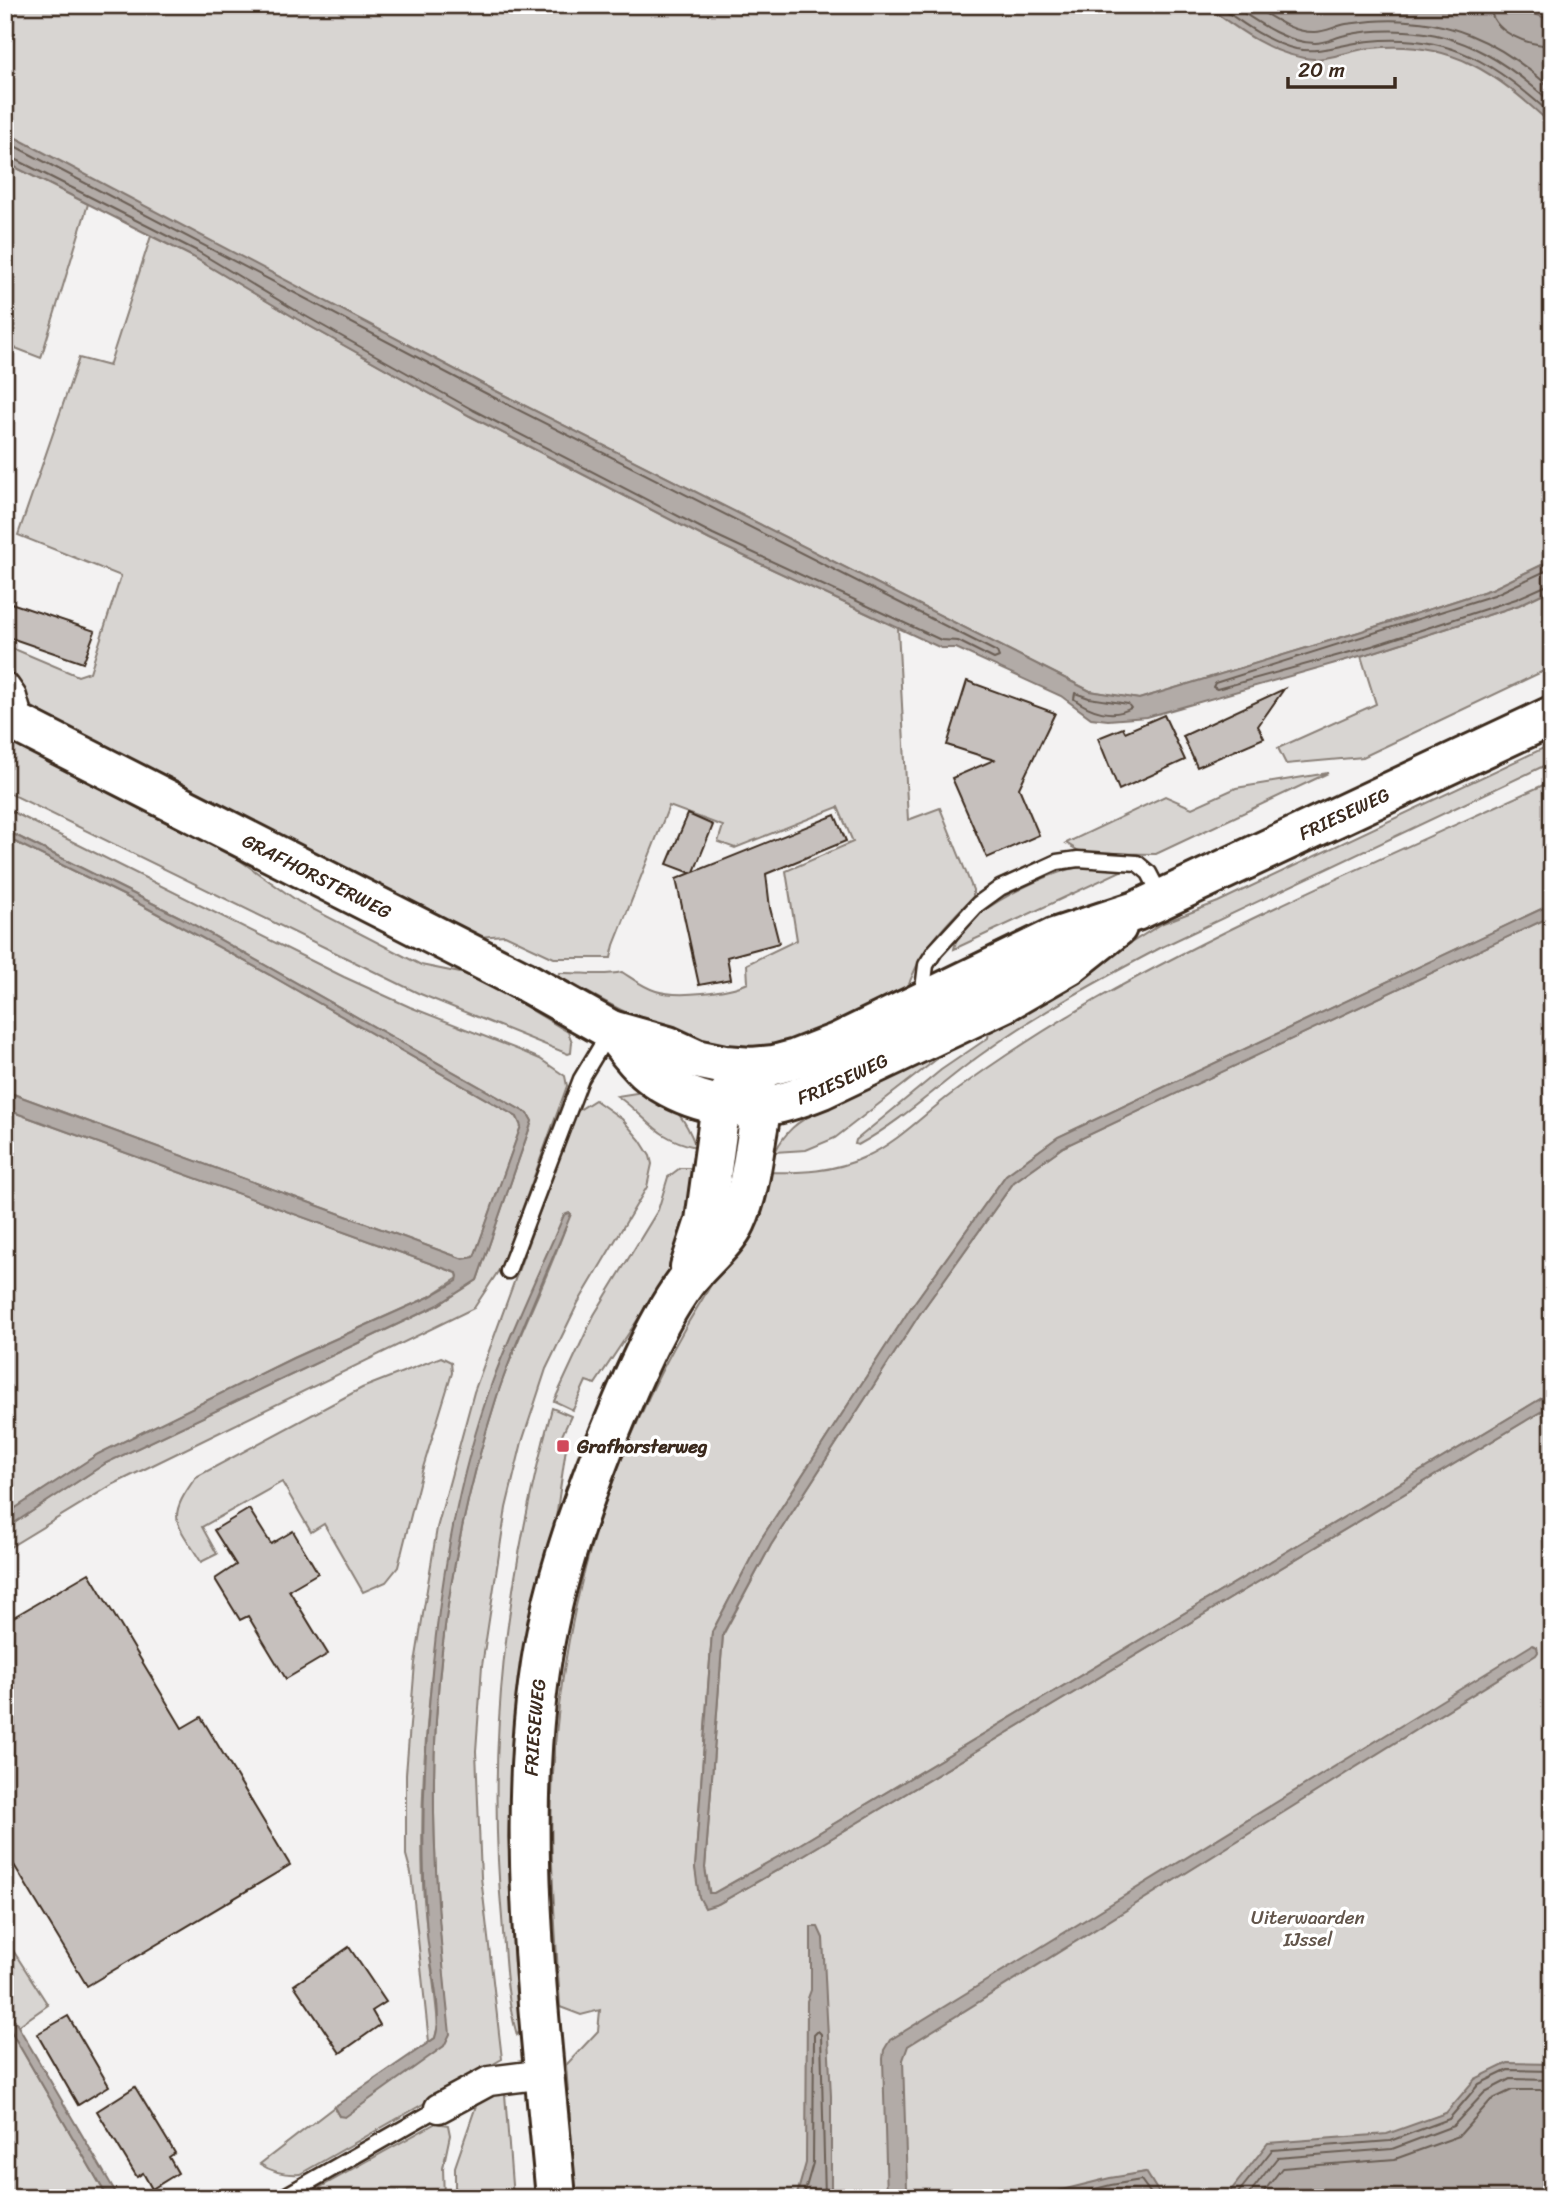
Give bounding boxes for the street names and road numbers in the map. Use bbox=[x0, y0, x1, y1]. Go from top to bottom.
street label: FRIESEWEG bbox=[1293, 778, 1395, 849]
street label: GRAFHORSTERWEG bbox=[236, 824, 398, 928]
street label: FRIESEWEG bbox=[792, 1043, 894, 1114]
street label: FRIESEWEG bbox=[514, 1676, 555, 1777]

